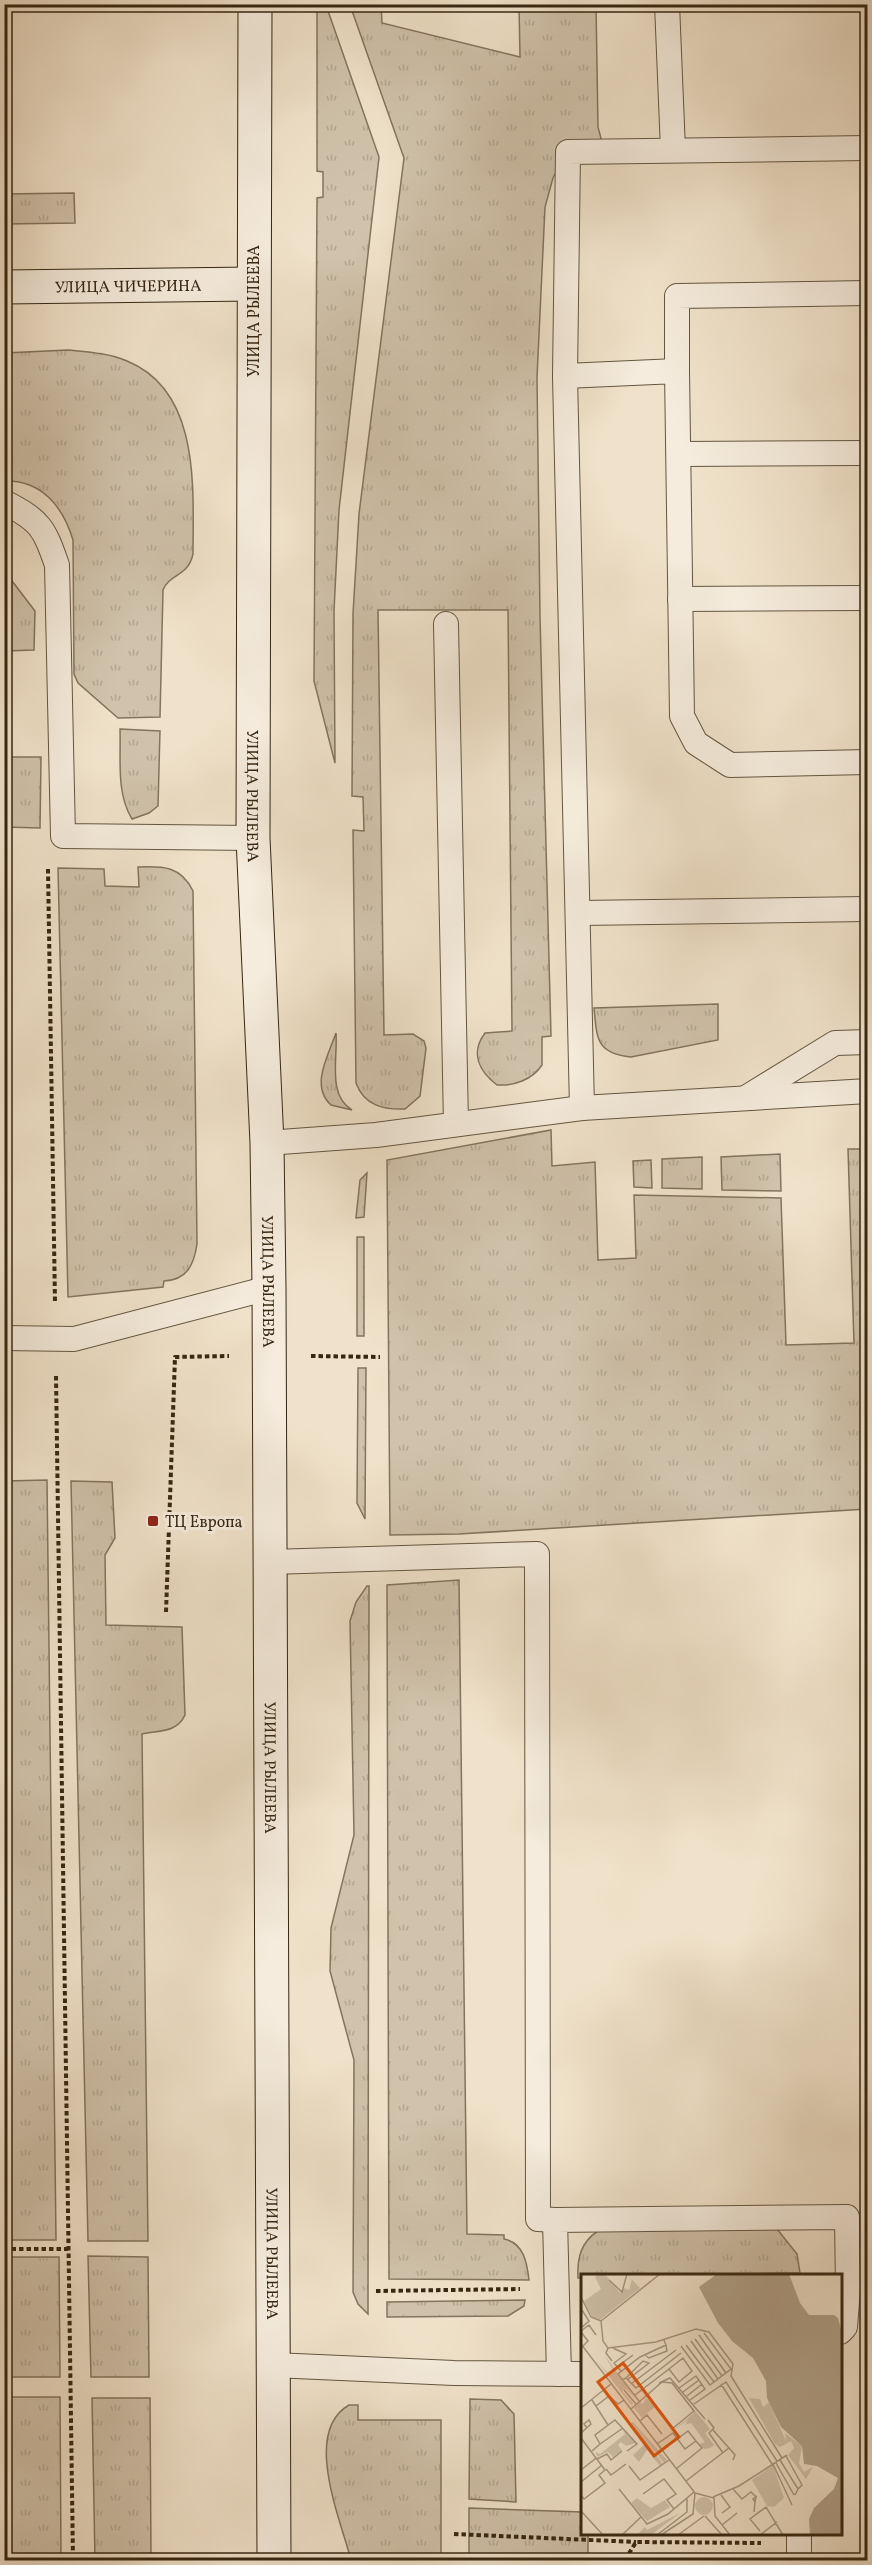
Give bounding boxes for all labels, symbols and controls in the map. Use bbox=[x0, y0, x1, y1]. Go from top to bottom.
street label: УЛИЦА РЫЛЕЕВА bbox=[244, 245, 266, 377]
street label: УЛИЦА ЧИЧЕРИНА bbox=[55, 276, 201, 299]
street label: УЛИЦА РЫЛЕЕВА bbox=[240, 730, 263, 863]
street label: УЛИЦА РЫЛЕЕВА bbox=[255, 1215, 278, 1348]
place label: ТЦ Европа bbox=[165, 1512, 242, 1534]
marker: ТЦ Европа bbox=[146, 1514, 160, 1528]
street label: УЛИЦА РЫЛЕЕВА bbox=[258, 1701, 280, 1834]
street label: УЛИЦА РЫЛЕЕВА bbox=[260, 2187, 282, 2320]
inset map bbox=[581, 2274, 842, 2535]

